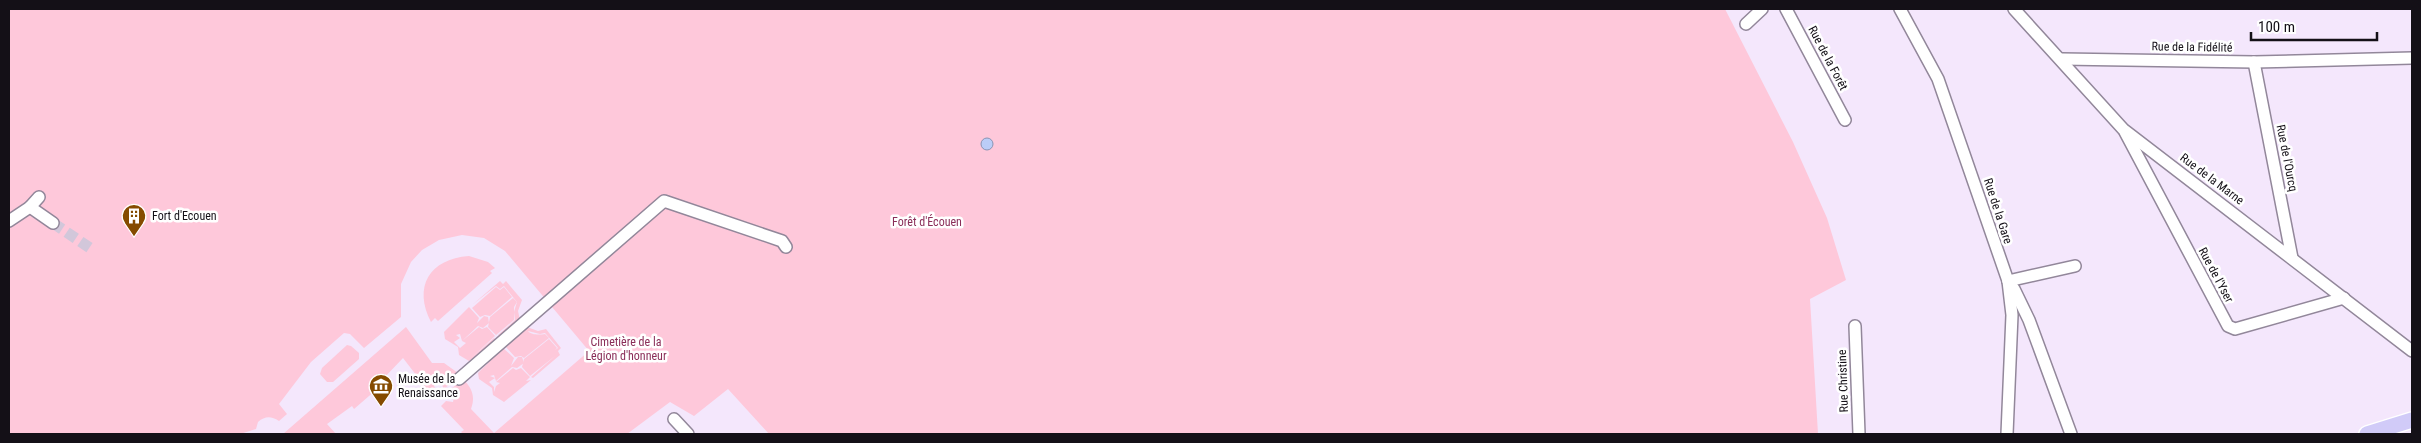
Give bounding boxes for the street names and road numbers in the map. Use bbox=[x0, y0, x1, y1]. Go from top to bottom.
street label: Rue de la Forêt bbox=[1805, 24, 1851, 93]
street label: Rue de la Fidélité bbox=[2151, 39, 2233, 55]
street label: Rue de l'Ourcq bbox=[2274, 123, 2300, 193]
street label: Rue de la Marne bbox=[2177, 151, 2247, 208]
street label: Rue de la Gare bbox=[1981, 176, 2015, 246]
street label: Rue de l'Yser bbox=[2196, 245, 2237, 305]
street label: Rue Christine bbox=[1835, 349, 1851, 413]

